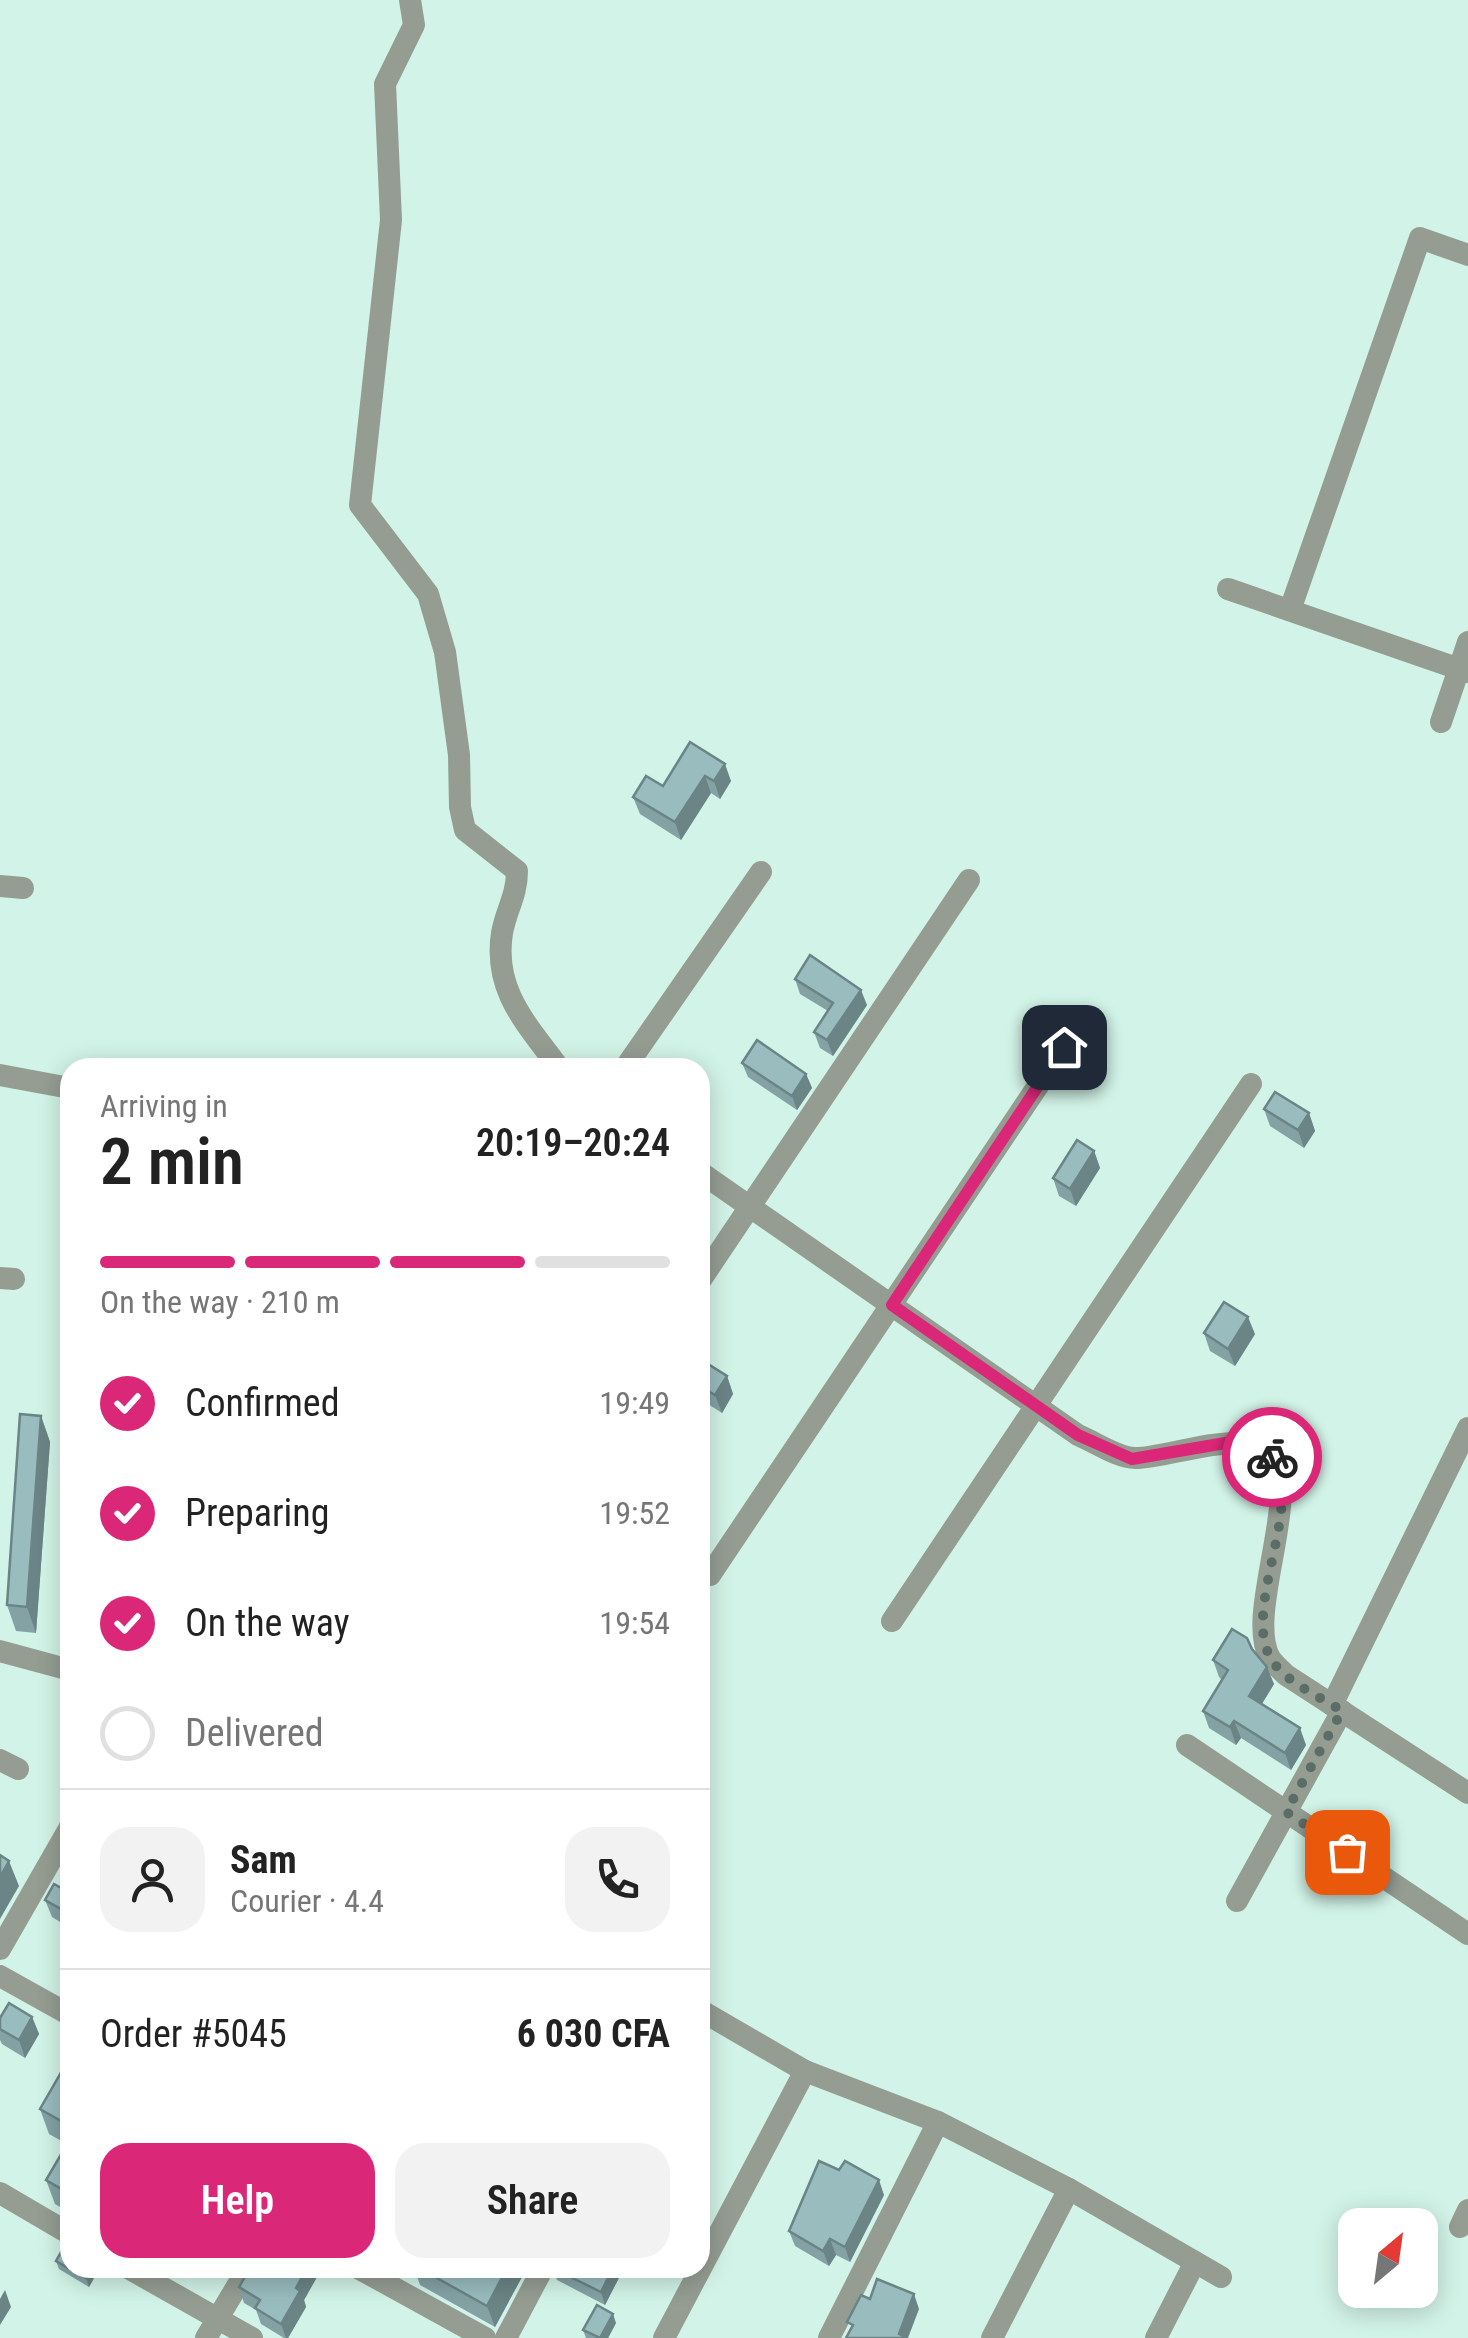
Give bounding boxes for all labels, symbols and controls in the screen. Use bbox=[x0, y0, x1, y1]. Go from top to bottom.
pin bbox=[1022, 1005, 1107, 1090]
icon: home bbox=[1037, 1020, 1092, 1075]
text: Arriving in bbox=[100, 1087, 228, 1125]
text: 20:19–20:24 bbox=[476, 1121, 670, 1165]
text: 2 min bbox=[100, 1124, 244, 1200]
text: On the way · 210 m bbox=[100, 1283, 340, 1321]
icon: check bbox=[100, 1376, 155, 1431]
text: Confirmed bbox=[185, 1381, 340, 1425]
text: 19:49 bbox=[599, 1384, 670, 1422]
courier bbox=[1222, 1407, 1322, 1507]
icon: bike bbox=[1245, 1430, 1300, 1485]
icon: check bbox=[100, 1486, 155, 1541]
text: Preparing bbox=[185, 1491, 330, 1535]
text: 19:52 bbox=[599, 1494, 670, 1532]
icon: check bbox=[100, 1596, 155, 1651]
text: On the way bbox=[185, 1601, 350, 1645]
text: 19:54 bbox=[599, 1604, 670, 1642]
text: Delivered bbox=[185, 1711, 324, 1755]
pin bbox=[1305, 1810, 1390, 1895]
icon: bag bbox=[1320, 1825, 1375, 1880]
button: person bbox=[100, 1827, 205, 1932]
button: phone bbox=[565, 1827, 670, 1932]
text: Sam bbox=[230, 1838, 297, 1882]
text: Courier · 4.4 bbox=[230, 1882, 384, 1920]
text: Order #5045 bbox=[100, 2012, 287, 2056]
text: 6 030 CFA bbox=[517, 2012, 670, 2056]
button: Help bbox=[100, 2143, 375, 2258]
button: Share bbox=[395, 2143, 670, 2258]
north arrow bbox=[1338, 2208, 1438, 2308]
map controls bbox=[1338, 2208, 1438, 2308]

